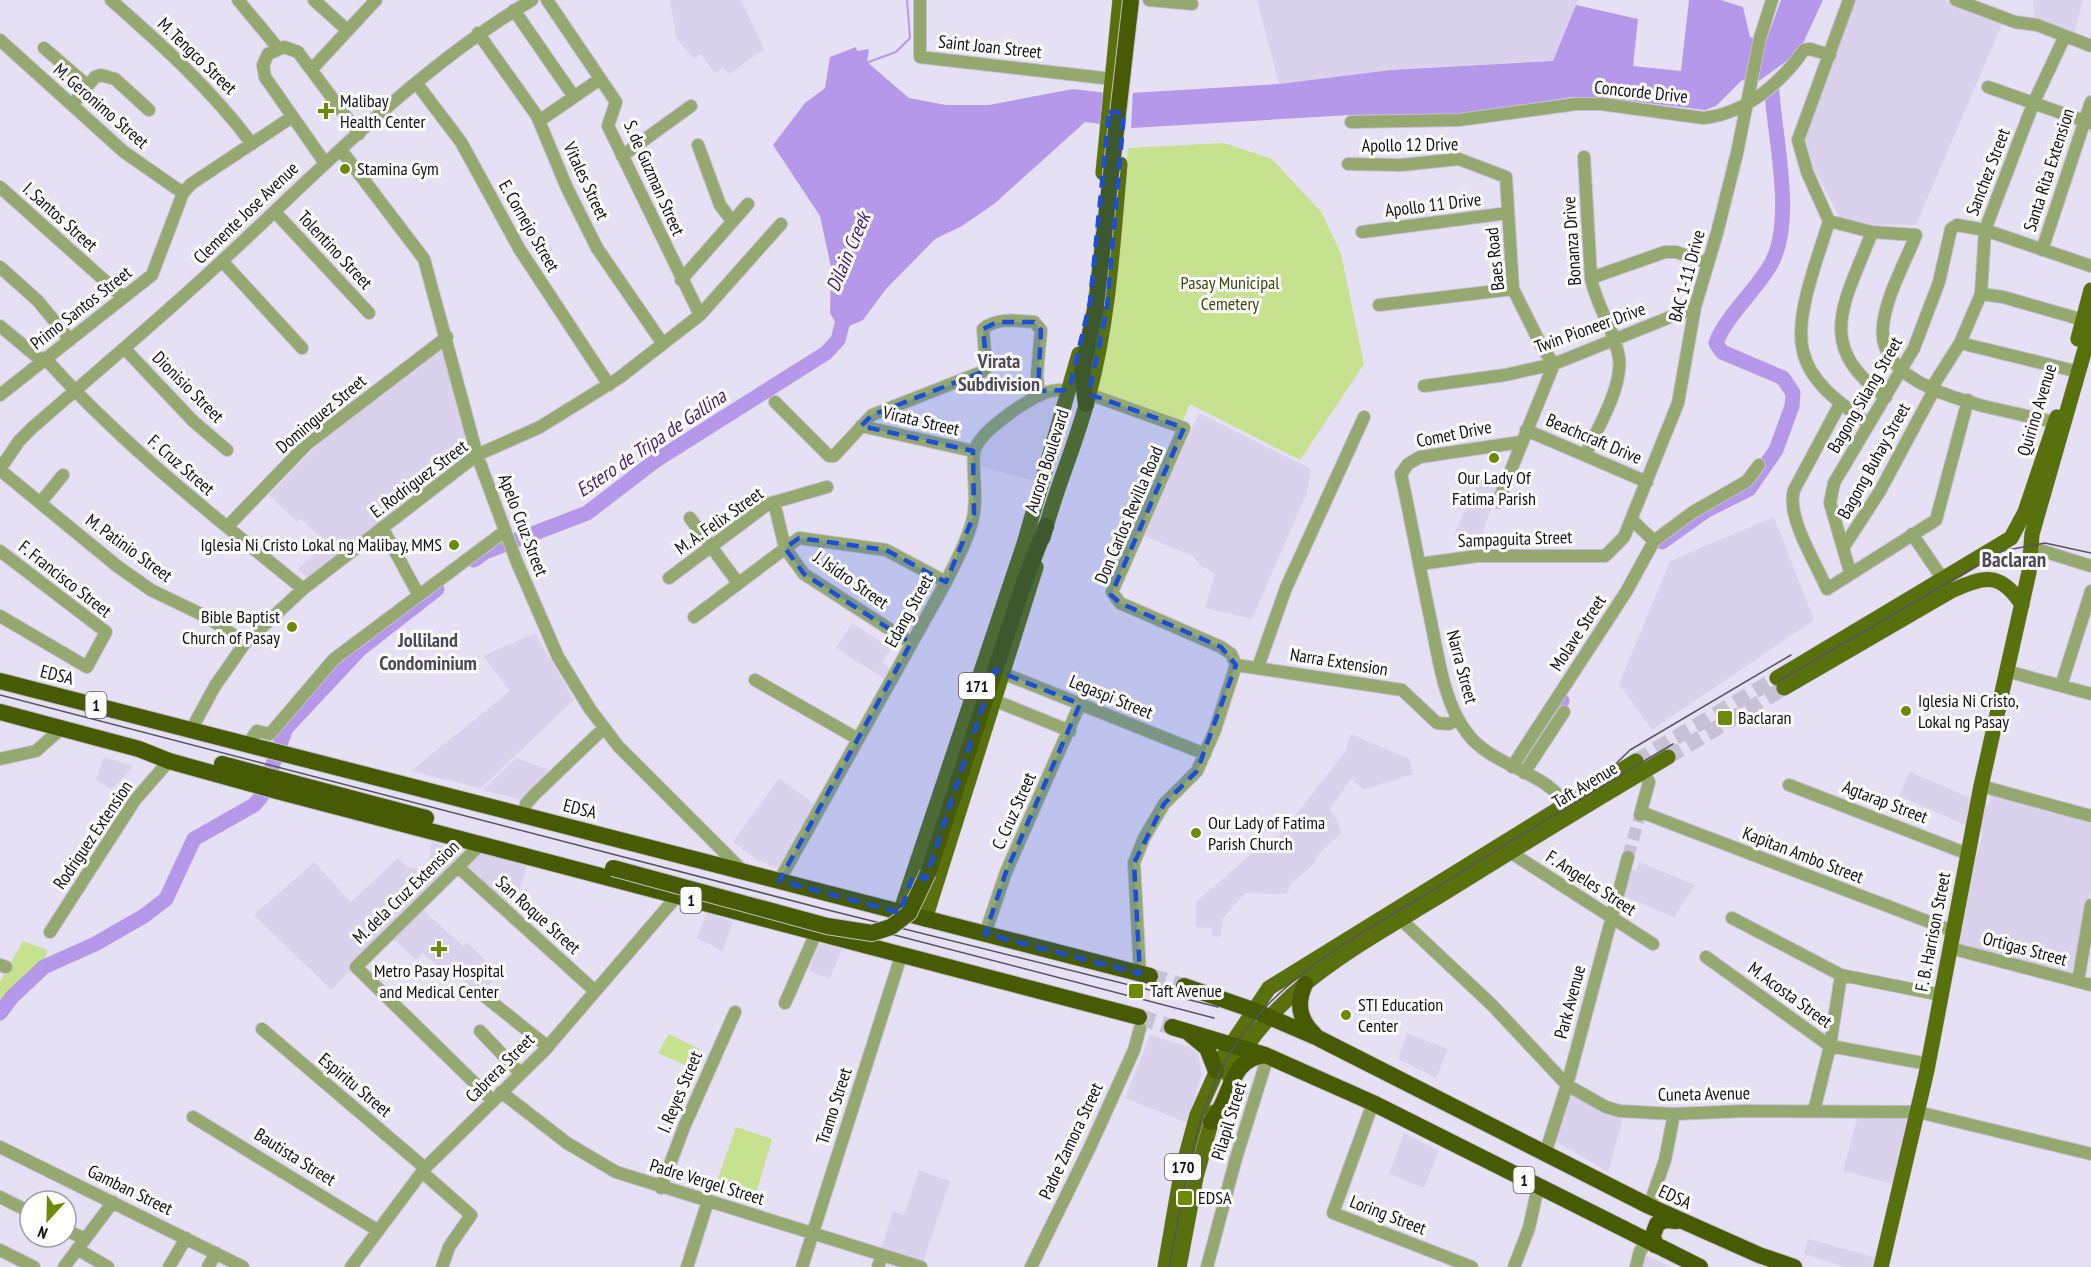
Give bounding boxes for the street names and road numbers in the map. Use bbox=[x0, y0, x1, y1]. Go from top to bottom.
street label: M. Tengco Street bbox=[153, 12, 242, 99]
street label: Saint Joan Street bbox=[937, 30, 1043, 63]
street label: M. Geronimo Street bbox=[49, 58, 154, 153]
street label: Concorde Drive bbox=[1593, 75, 1689, 108]
street label: Santa Rita Extension bbox=[2018, 105, 2079, 234]
street label: S. de Guzman Street bbox=[619, 117, 690, 239]
street label: Sanchez Street bbox=[1960, 125, 2015, 219]
street label: Apollo 12 Drive bbox=[1361, 132, 1459, 157]
street label: Vitales Street bbox=[558, 137, 614, 223]
street label: Clemente Jose Avenue bbox=[188, 157, 303, 269]
street label: E. Cornejo Street bbox=[494, 176, 565, 276]
street label: I. Santos Street bbox=[18, 177, 102, 256]
street label: Apollo 11 Drive bbox=[1383, 187, 1482, 222]
street label: Bonanza Drive bbox=[1557, 196, 1586, 286]
street label: Tolentino Street bbox=[293, 206, 378, 294]
street label: Baes Road bbox=[1480, 226, 1509, 292]
street label: BAC 1-11 Drive bbox=[1663, 227, 1710, 324]
street label: Primo Santos Street bbox=[25, 261, 136, 354]
street label: Twin Pioneer Drive bbox=[1531, 297, 1648, 358]
street label: Bagong Silang Street bbox=[1822, 332, 1907, 457]
street label: Dionisio Street bbox=[148, 346, 229, 427]
street label: Quirino Avenue bbox=[2012, 361, 2061, 459]
street label: Dominguez Street bbox=[271, 369, 371, 458]
street label: Bagong Buhay Street bbox=[1832, 399, 1915, 523]
street label: Virata Street bbox=[880, 400, 962, 440]
street label: Aurora Boulevard bbox=[1019, 406, 1074, 515]
street label: Beachcraft Drive bbox=[1543, 408, 1646, 469]
street label: Comet Drive bbox=[1414, 415, 1493, 452]
street label: F. Cruz Street bbox=[143, 429, 220, 500]
street label: E. Rodriguez Street bbox=[365, 435, 472, 523]
street label: Don Carlos Revilla Road bbox=[1089, 443, 1168, 587]
street label: Apelo Cruz Street bbox=[493, 471, 553, 579]
street label: M. A. Felix Street bbox=[670, 482, 767, 559]
street label: M. Patinio Street bbox=[81, 508, 177, 587]
street label: Sampaguita Street bbox=[1457, 525, 1573, 552]
street label: F. Francisco Street bbox=[14, 535, 117, 622]
street label: J. Isidro Street bbox=[809, 545, 893, 614]
street label: Edang Street bbox=[879, 570, 938, 651]
street label: Molave Street bbox=[1544, 590, 1611, 675]
street label: Narra Street bbox=[1442, 628, 1483, 706]
street label: Narra Extension bbox=[1289, 642, 1390, 681]
street label: EDSA bbox=[38, 659, 77, 690]
street label: Legaspi Street bbox=[1066, 669, 1156, 724]
road number: 171 bbox=[959, 673, 995, 699]
road number: 1 bbox=[86, 692, 106, 718]
street label: Taft Avenue bbox=[1548, 756, 1621, 813]
street label: C. Cruz Street bbox=[986, 769, 1041, 853]
street label: Agtarap Street bbox=[1839, 775, 1931, 828]
street label: Rodriguez Extension bbox=[48, 776, 137, 893]
street label: EDSA bbox=[561, 793, 600, 824]
street label: Kapitan Ambo Street bbox=[1739, 821, 1867, 888]
street label: M. dela Cruz Extension bbox=[348, 835, 464, 948]
street label: F. Angeles Street bbox=[1542, 845, 1641, 920]
street label: San Roque Street bbox=[491, 870, 586, 959]
street label: F. B. Harrison Street bbox=[1910, 870, 1955, 994]
road number: 1 bbox=[680, 887, 702, 913]
street label: Ortigas Street bbox=[1980, 926, 2070, 971]
street label: M. Acosta Street bbox=[1744, 956, 1837, 1033]
street label: Park Avenue bbox=[1549, 963, 1590, 1041]
street label: Cabrera Street bbox=[460, 1028, 539, 1107]
street label: Espiritu Street bbox=[314, 1047, 397, 1122]
street label: I. Reyes Street bbox=[652, 1047, 707, 1136]
street label: Tramo Street bbox=[810, 1065, 857, 1147]
street label: Padre Zamora Street bbox=[1033, 1079, 1108, 1203]
street label: Pilapil Street bbox=[1206, 1079, 1251, 1163]
street label: Cuneta Avenue bbox=[1658, 1081, 1750, 1106]
street label: Bautista Street bbox=[250, 1123, 340, 1191]
street label: Padre Vergel Street bbox=[647, 1153, 767, 1210]
road number: 170 bbox=[1165, 1154, 1201, 1180]
street label: Gamban Street bbox=[84, 1159, 177, 1220]
road number: 1 bbox=[1514, 1167, 1534, 1193]
street label: EDSA bbox=[1655, 1179, 1696, 1214]
street label: Loring Street bbox=[1347, 1189, 1430, 1240]

